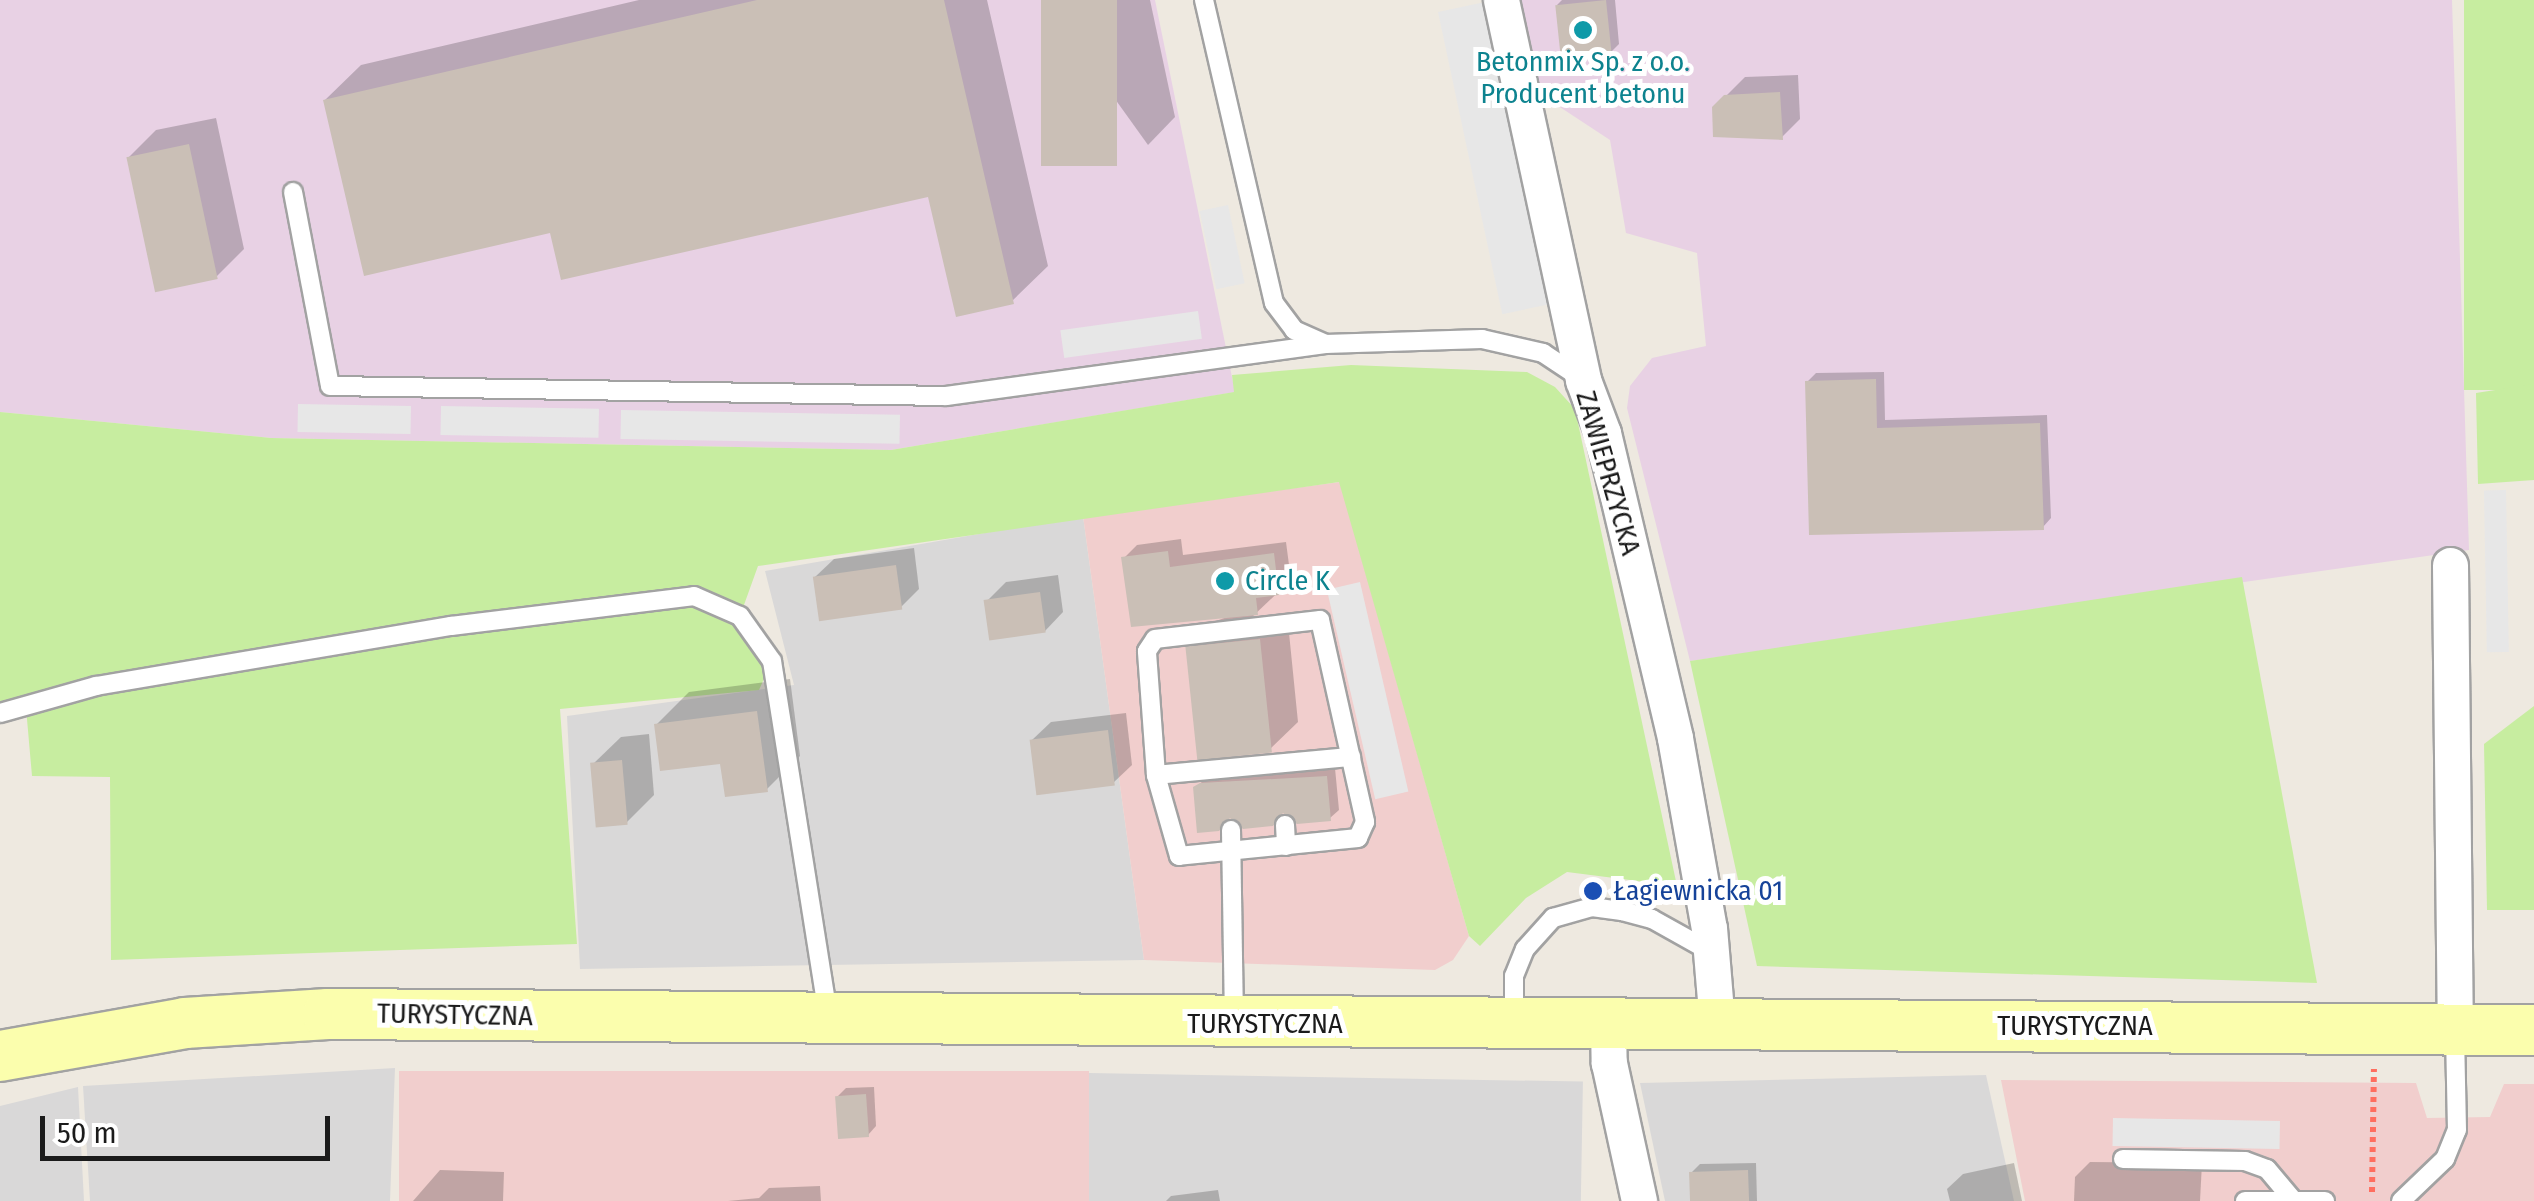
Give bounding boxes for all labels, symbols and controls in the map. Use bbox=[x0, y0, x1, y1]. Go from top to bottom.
marker: Betonmix Sp. z o.o. Producent betonu bbox=[1572, 19, 1594, 41]
place label: Betonmix Sp. z o.o. Producent betonu bbox=[1476, 45, 1690, 111]
street label: ZAWIEPRZYCKA bbox=[1569, 387, 1647, 559]
place label: Circle K bbox=[1245, 564, 1330, 598]
marker: Circle K bbox=[1214, 570, 1236, 592]
place label: Łagiewnicka 01 bbox=[1613, 874, 1783, 908]
marker: Łagiewnicka 01 bbox=[1582, 880, 1604, 902]
street label: TURYSTYCZNA bbox=[377, 997, 533, 1033]
street label: TURYSTYCZNA bbox=[1187, 1007, 1343, 1041]
street label: TURYSTYCZNA bbox=[1997, 1009, 2153, 1043]
scale bar bbox=[45, 1096, 335, 1158]
text: 50 m bbox=[57, 1115, 117, 1151]

